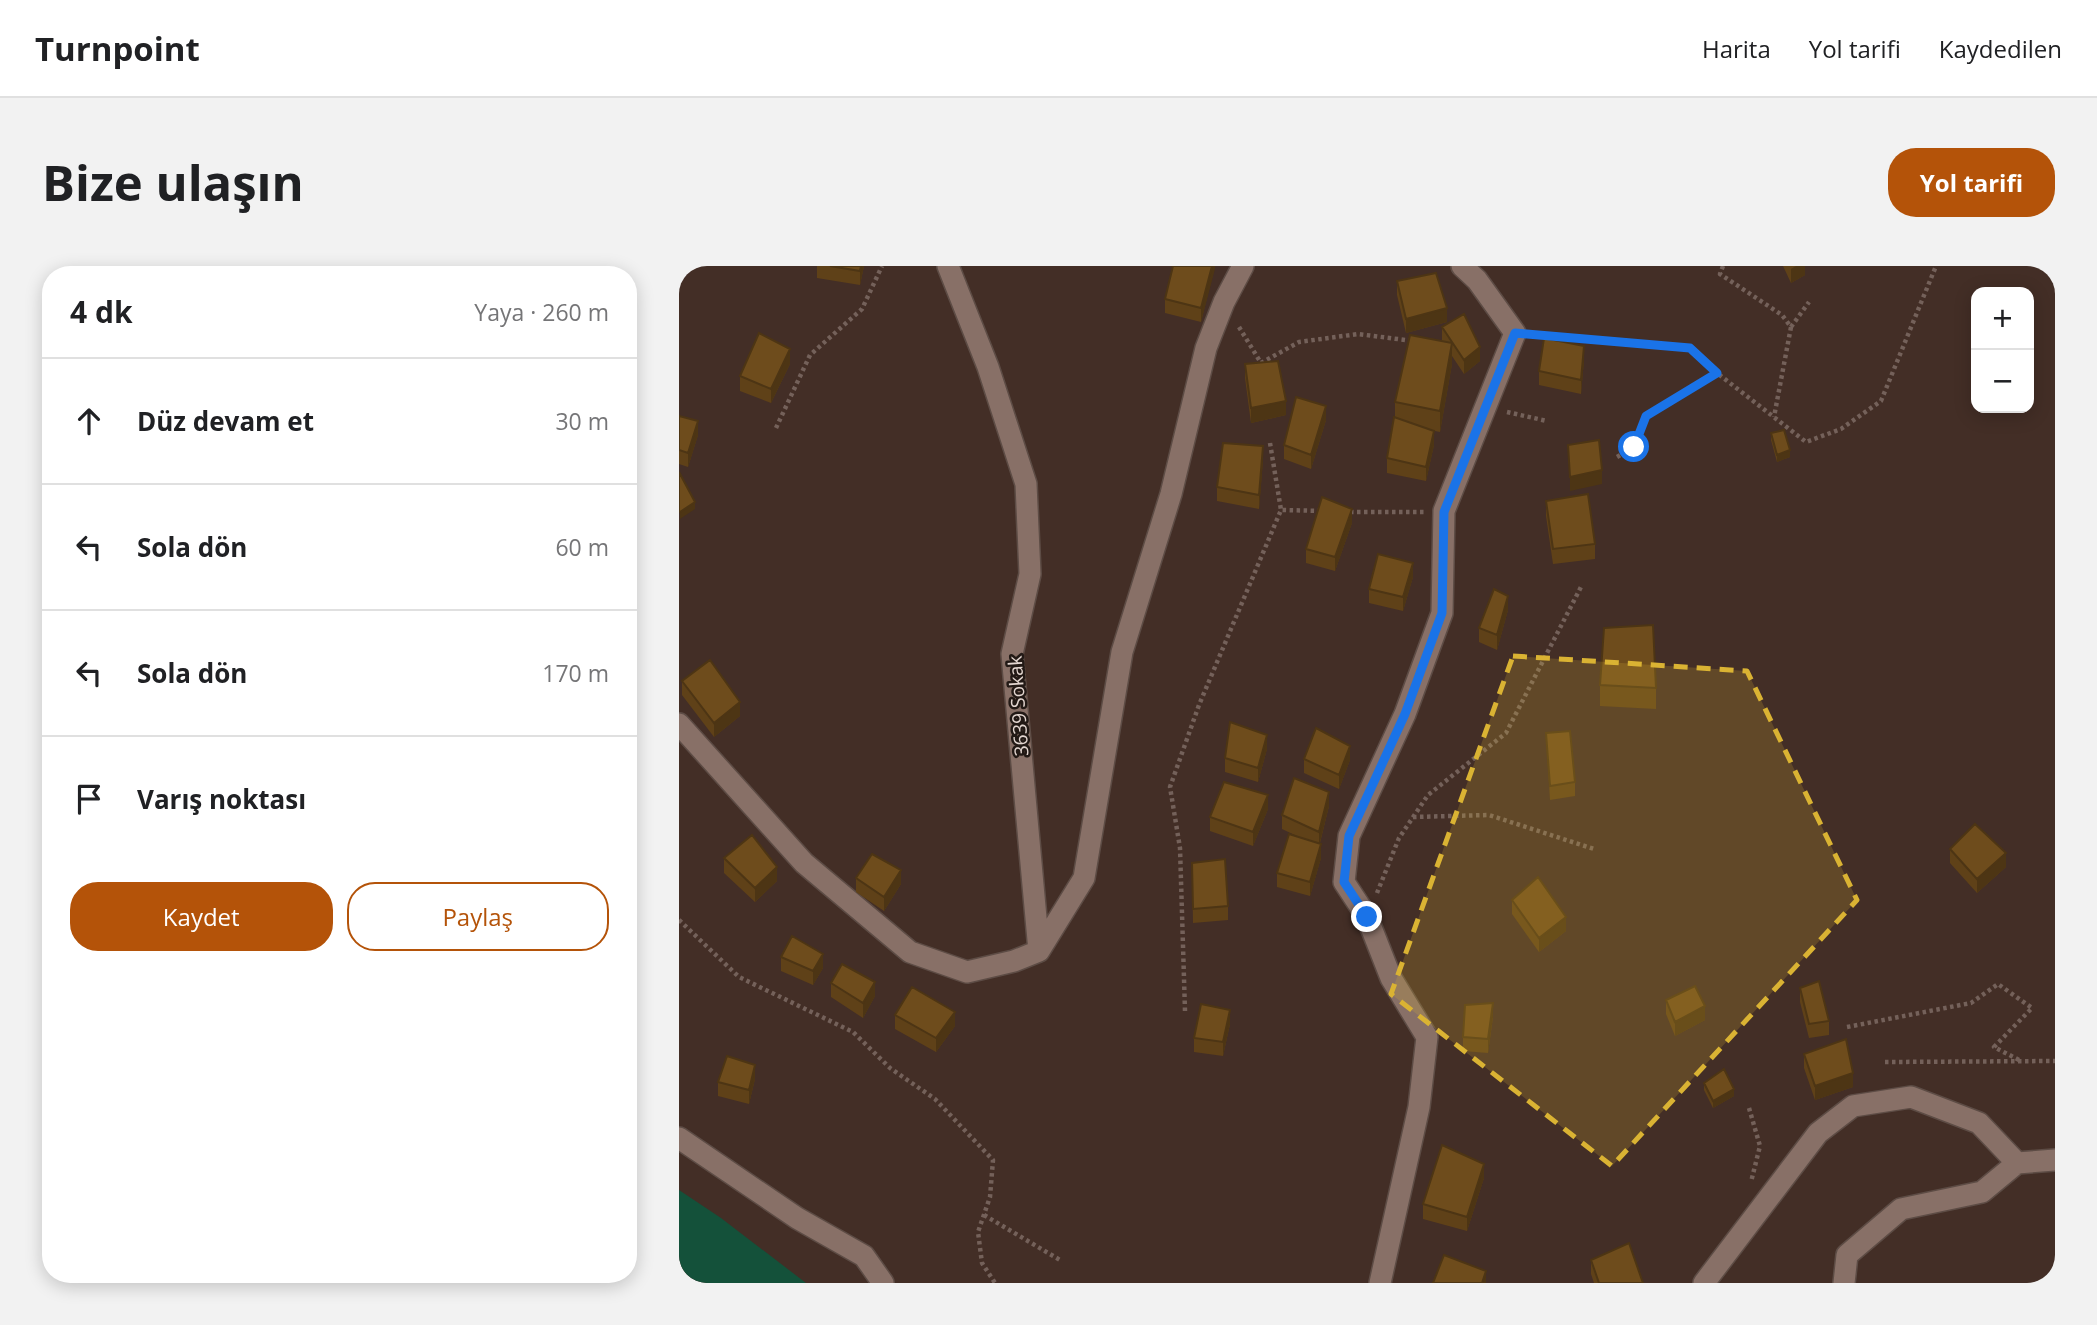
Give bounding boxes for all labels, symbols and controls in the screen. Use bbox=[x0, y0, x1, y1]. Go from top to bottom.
text: Turnpoint bbox=[35, 26, 200, 71]
text: Harita bbox=[1702, 32, 1771, 65]
text: Yol tarifi bbox=[1809, 32, 1901, 65]
text: Kaydedilen bbox=[1939, 32, 2062, 65]
button: Yol tarifi bbox=[1888, 148, 2055, 217]
text: Bize ulaşın bbox=[42, 149, 304, 215]
map controls bbox=[1971, 287, 2034, 413]
button: + bbox=[1971, 287, 2034, 350]
text: 4 dk bbox=[70, 291, 133, 332]
text: Yaya · 260 m bbox=[474, 296, 609, 328]
button: − bbox=[1971, 350, 2034, 413]
icon: ahead bbox=[70, 402, 108, 440]
text: Düz devam et bbox=[137, 403, 314, 439]
text: 30 m bbox=[555, 405, 609, 437]
route start bbox=[1618, 431, 1649, 462]
icon: left bbox=[70, 528, 108, 566]
text: Sola dön bbox=[137, 529, 247, 565]
text: 60 m bbox=[555, 531, 609, 563]
icon: left bbox=[70, 654, 108, 692]
text: Sola dön bbox=[137, 655, 247, 691]
street label: 3639 Sokak bbox=[1002, 655, 1034, 757]
text: 170 m bbox=[542, 657, 609, 689]
icon: arrive bbox=[70, 780, 108, 818]
text: Varış noktası bbox=[137, 781, 306, 817]
button: Kaydet bbox=[70, 882, 333, 951]
button: Paylaş bbox=[347, 882, 609, 951]
route end bbox=[1351, 901, 1382, 932]

